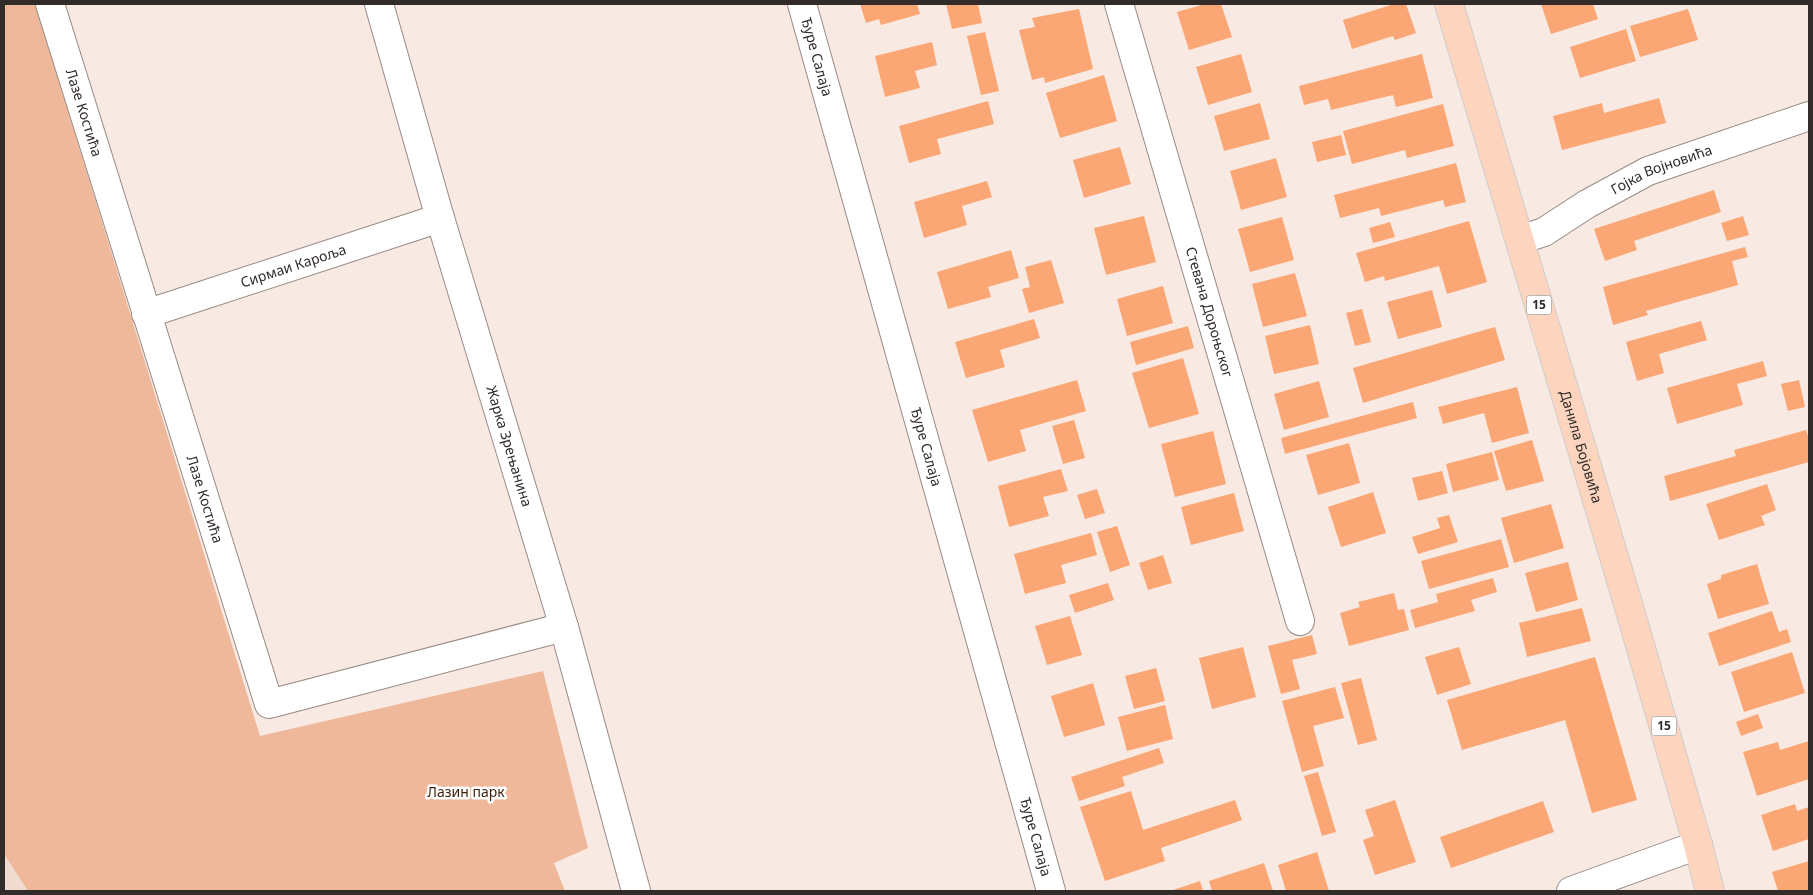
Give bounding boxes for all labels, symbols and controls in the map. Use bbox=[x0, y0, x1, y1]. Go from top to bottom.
street label: Ђуре Салаја bbox=[797, 15, 837, 98]
street label: Лазе Костића bbox=[62, 66, 107, 159]
street label: Гојка Војновића bbox=[1607, 140, 1714, 198]
street label: Сирмаи Кароља bbox=[238, 239, 349, 292]
street label: Стевана Дороњског bbox=[1182, 244, 1238, 379]
road number: 15 bbox=[1526, 296, 1552, 314]
street label: Жарка Зрењанина bbox=[482, 383, 537, 509]
street label: Данила Бојовића bbox=[1556, 388, 1607, 505]
street label: Ђуре Салаја bbox=[907, 405, 947, 488]
street label: Лазе Костића bbox=[183, 453, 228, 546]
road number: 15 bbox=[1652, 716, 1676, 736]
park label: Лазин парк bbox=[427, 782, 505, 801]
street label: Ђуре Салаја bbox=[1016, 795, 1056, 878]

